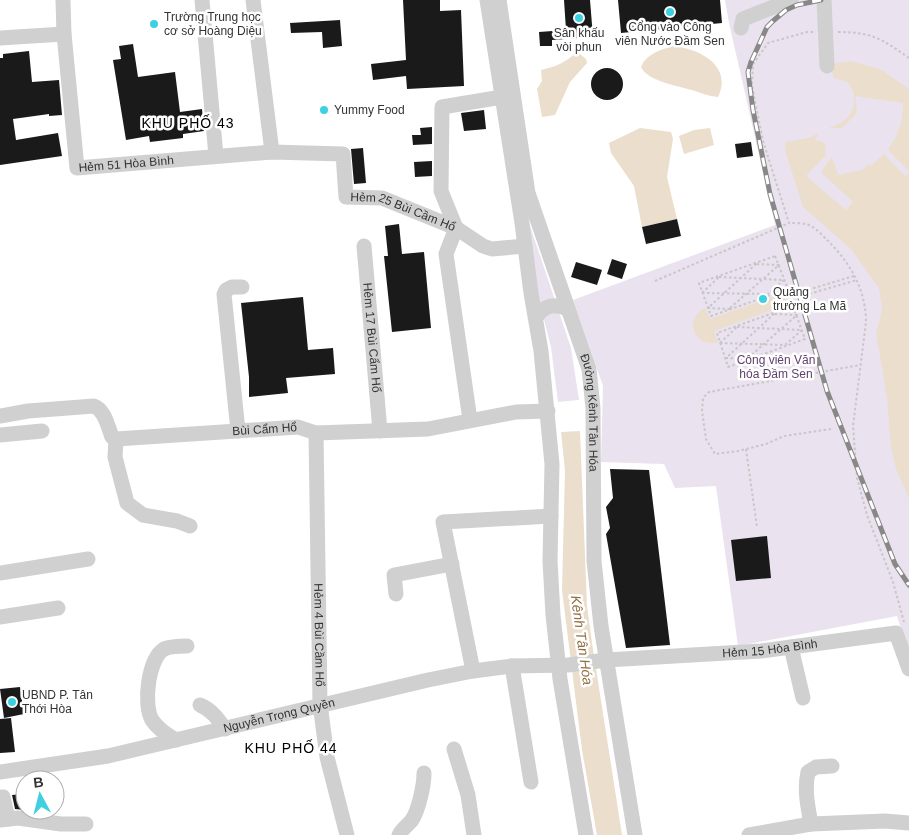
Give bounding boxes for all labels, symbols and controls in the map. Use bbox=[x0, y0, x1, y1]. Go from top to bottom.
marker: Cổng vào Công viên Nước Đầm Sen bbox=[664, 6, 676, 18]
place label: Trường Trung học cơ sở Hoàng Diệu bbox=[164, 10, 262, 38]
marker: Sân khấu vòi phun bbox=[573, 12, 585, 24]
marker: Trường Trung học cơ sở Hoàng Diệu bbox=[148, 18, 160, 30]
place label: Cổng vào Công viên Nước Đầm Sen bbox=[615, 20, 725, 48]
place label: Sân khấu vòi phun bbox=[554, 26, 604, 54]
place label: Yummy Food bbox=[334, 103, 405, 117]
marker: Yummy Food bbox=[318, 104, 330, 116]
district label: KHU PHỐ 43 bbox=[141, 114, 235, 131]
street label: Hẻm 51 Hòa Bình bbox=[78, 153, 174, 175]
street label: Hẻm 25 Bùi Cầm Hổ bbox=[350, 190, 458, 234]
street label: Hẻm 17 Bùi Cẩm Hổ bbox=[360, 282, 384, 393]
place label: Quảng trường La Mã bbox=[773, 285, 847, 313]
marker: Quảng trường La Mã bbox=[757, 293, 769, 305]
street label: Đường Kênh Tân Hóa bbox=[577, 352, 600, 472]
park label: Công viên Văn hóa Đầm Sen bbox=[737, 353, 815, 381]
street label: Bùi Cẩm Hổ bbox=[232, 420, 298, 438]
street label: Hẻm 4 Bùi Cầm Hổ bbox=[311, 583, 327, 687]
water label: Kênh Tân Hóa bbox=[568, 594, 596, 686]
street label: Hẻm 15 Hòa Bình bbox=[722, 637, 818, 660]
place label: UBND P. Tân Thới Hòa bbox=[22, 688, 93, 716]
street label: Nguyễn Trọng Quyền bbox=[222, 695, 336, 735]
marker: UBND P. Tân Thới Hòa bbox=[6, 696, 18, 708]
district label: KHU PHỐ 44 bbox=[244, 739, 338, 756]
north arrow bbox=[15, 770, 65, 820]
text: B bbox=[32, 774, 44, 791]

